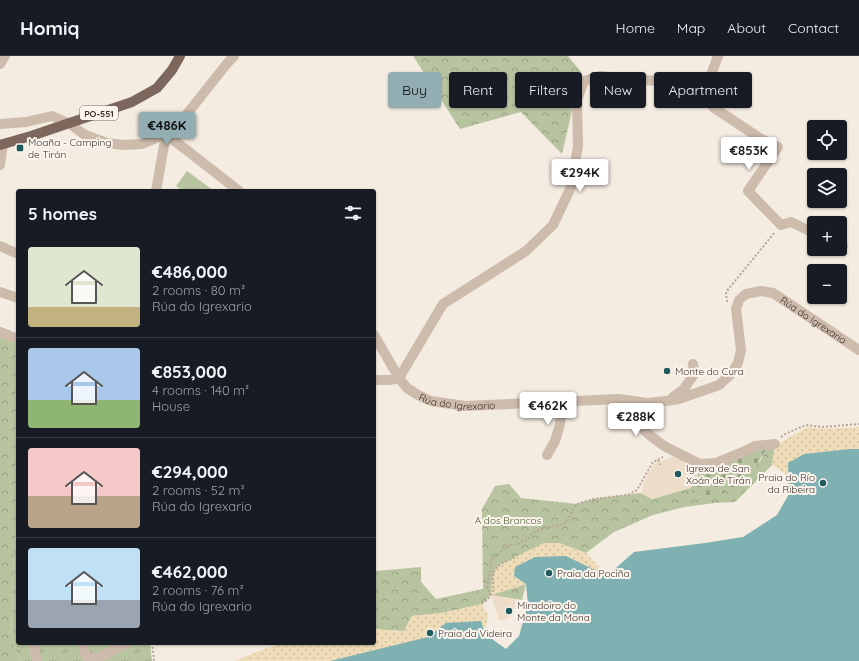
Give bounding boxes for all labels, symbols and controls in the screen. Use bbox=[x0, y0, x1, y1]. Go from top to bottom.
text: Homiq bbox=[20, 16, 79, 40]
text: Home bbox=[616, 19, 655, 37]
text: Map bbox=[677, 19, 705, 37]
text: About bbox=[727, 19, 766, 37]
text: Contact bbox=[788, 19, 839, 37]
chip: Buy bbox=[388, 72, 441, 108]
chip: Rent bbox=[449, 72, 507, 108]
chip: Filters bbox=[515, 72, 582, 108]
chip: New bbox=[590, 72, 646, 108]
chip: Apartment bbox=[654, 72, 752, 108]
road number: PO-551 bbox=[80, 106, 118, 120]
pin: €486K bbox=[139, 112, 195, 146]
text: €486K bbox=[148, 117, 186, 133]
map controls bbox=[807, 120, 847, 304]
button: locate bbox=[807, 120, 847, 160]
place label: Moaña - Camping de Tirán bbox=[28, 136, 112, 161]
pin: €853K bbox=[721, 137, 777, 171]
text: €853K bbox=[730, 142, 768, 158]
marker: Moaña - Camping de Tirán bbox=[15, 143, 25, 153]
pin: €294K bbox=[552, 159, 608, 193]
text: €294K bbox=[560, 164, 600, 180]
button: layers bbox=[807, 168, 847, 208]
icon: filters bbox=[342, 202, 364, 224]
text: 5 homes bbox=[28, 203, 97, 224]
button: + bbox=[807, 216, 847, 256]
text: €486,000 bbox=[152, 261, 227, 282]
icon: home bbox=[60, 263, 108, 311]
button: − bbox=[807, 264, 847, 304]
text: 2 rooms · 80 m² bbox=[152, 282, 245, 298]
street label: Rúa do Igrexario bbox=[778, 293, 849, 346]
text: Rúa do Igrexario bbox=[152, 298, 252, 314]
text: €853,000 bbox=[152, 361, 227, 382]
icon: home bbox=[60, 364, 108, 412]
place label: Monte do Cura bbox=[675, 365, 744, 378]
marker: Monte do Cura bbox=[662, 366, 672, 376]
text: 4 rooms · 140 m² bbox=[152, 382, 249, 398]
street label: Rúa do Igrexario bbox=[417, 390, 495, 413]
pin: €462K bbox=[520, 392, 576, 426]
text: €462K bbox=[529, 397, 567, 413]
text: House bbox=[152, 398, 190, 414]
pin: €288K bbox=[608, 403, 664, 437]
text: €288K bbox=[617, 408, 655, 424]
text: €294,000 bbox=[152, 461, 228, 482]
place label: Igrexa de San Xoán de Tirán bbox=[686, 462, 751, 487]
icon: home bbox=[60, 464, 108, 512]
marker: Igrexa de San Xoán de Tirán bbox=[673, 469, 683, 479]
place label: Praia do Río da Ribeira bbox=[759, 471, 815, 496]
marker: Praia do Río da Ribeira bbox=[818, 478, 828, 488]
text: 2 rooms · 52 m² bbox=[152, 482, 245, 498]
text: Rúa do Igrexario bbox=[152, 498, 252, 514]
park label: A dos Brancos bbox=[475, 514, 542, 527]
text: €462,000 bbox=[152, 561, 228, 582]
icon: home bbox=[60, 564, 108, 612]
place label: Praia da Pociña bbox=[557, 567, 630, 580]
marker: Praia da Pociña bbox=[544, 568, 554, 578]
text: 2 rooms · 76 m² bbox=[152, 582, 244, 598]
text: Rúa do Igrexario bbox=[152, 598, 252, 614]
place label: Miradoiro do Monte da Mona bbox=[517, 599, 590, 624]
marker: Miradoiro do Monte da Mona bbox=[504, 606, 514, 616]
place label: Praia da Videira bbox=[438, 627, 512, 640]
marker: Praia da Videira bbox=[425, 628, 435, 638]

